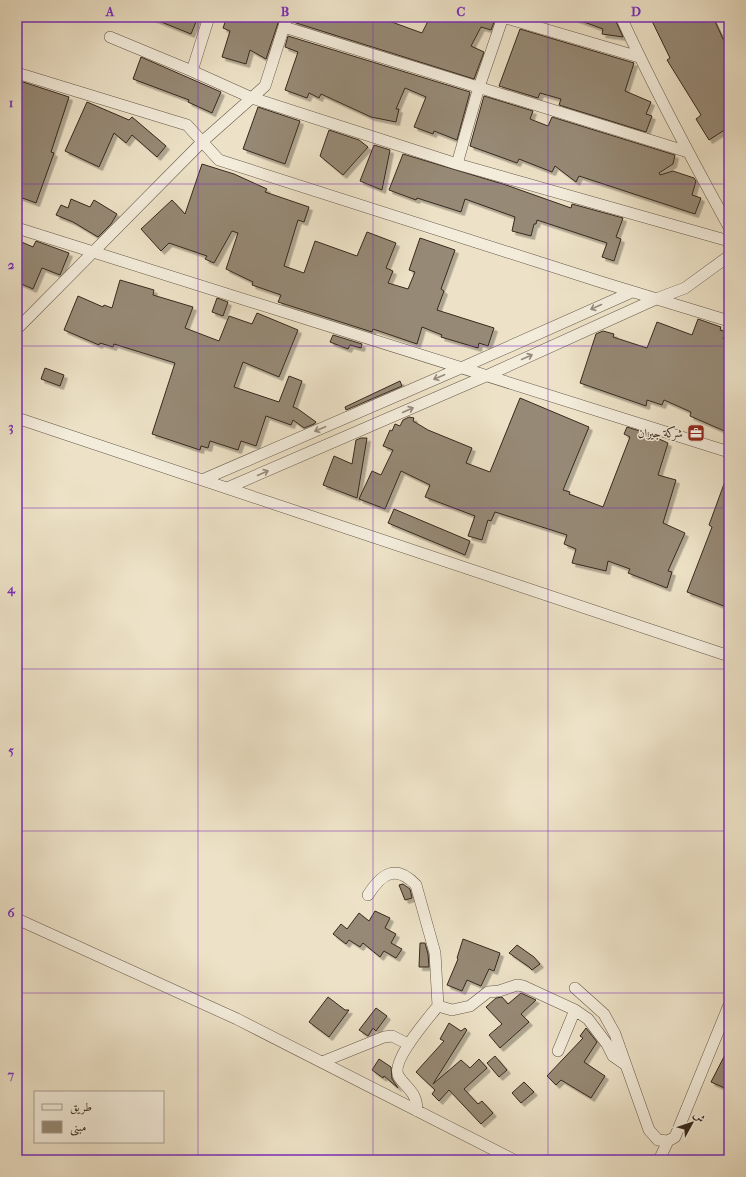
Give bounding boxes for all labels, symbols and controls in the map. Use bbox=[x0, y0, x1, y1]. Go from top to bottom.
text: A bbox=[105, 4, 115, 19]
text: B bbox=[281, 4, 290, 19]
text: C bbox=[457, 4, 466, 19]
text: D bbox=[631, 4, 641, 19]
text: 1 bbox=[9, 95, 14, 110]
text: 2 bbox=[8, 257, 15, 272]
one-way arrow bbox=[591, 304, 603, 312]
one-way arrow bbox=[521, 353, 533, 360]
one-way arrow bbox=[434, 374, 446, 382]
one-way arrow bbox=[402, 405, 414, 413]
text: 3 bbox=[8, 419, 14, 435]
office icon: شركة جيران bbox=[686, 423, 706, 443]
place label: شركة جيران bbox=[638, 425, 683, 441]
one-way arrow bbox=[314, 426, 326, 433]
one-way arrow bbox=[257, 469, 269, 476]
text: 4 bbox=[6, 581, 16, 597]
text: 5 bbox=[8, 743, 14, 758]
text: 6 bbox=[7, 905, 15, 920]
text: 7 bbox=[7, 1067, 15, 1082]
legend bbox=[34, 1091, 164, 1143]
text: طريق bbox=[70, 1100, 92, 1115]
north arrow bbox=[672, 1103, 712, 1143]
text: ش bbox=[691, 1109, 708, 1125]
text: مبنى bbox=[70, 1120, 86, 1136]

